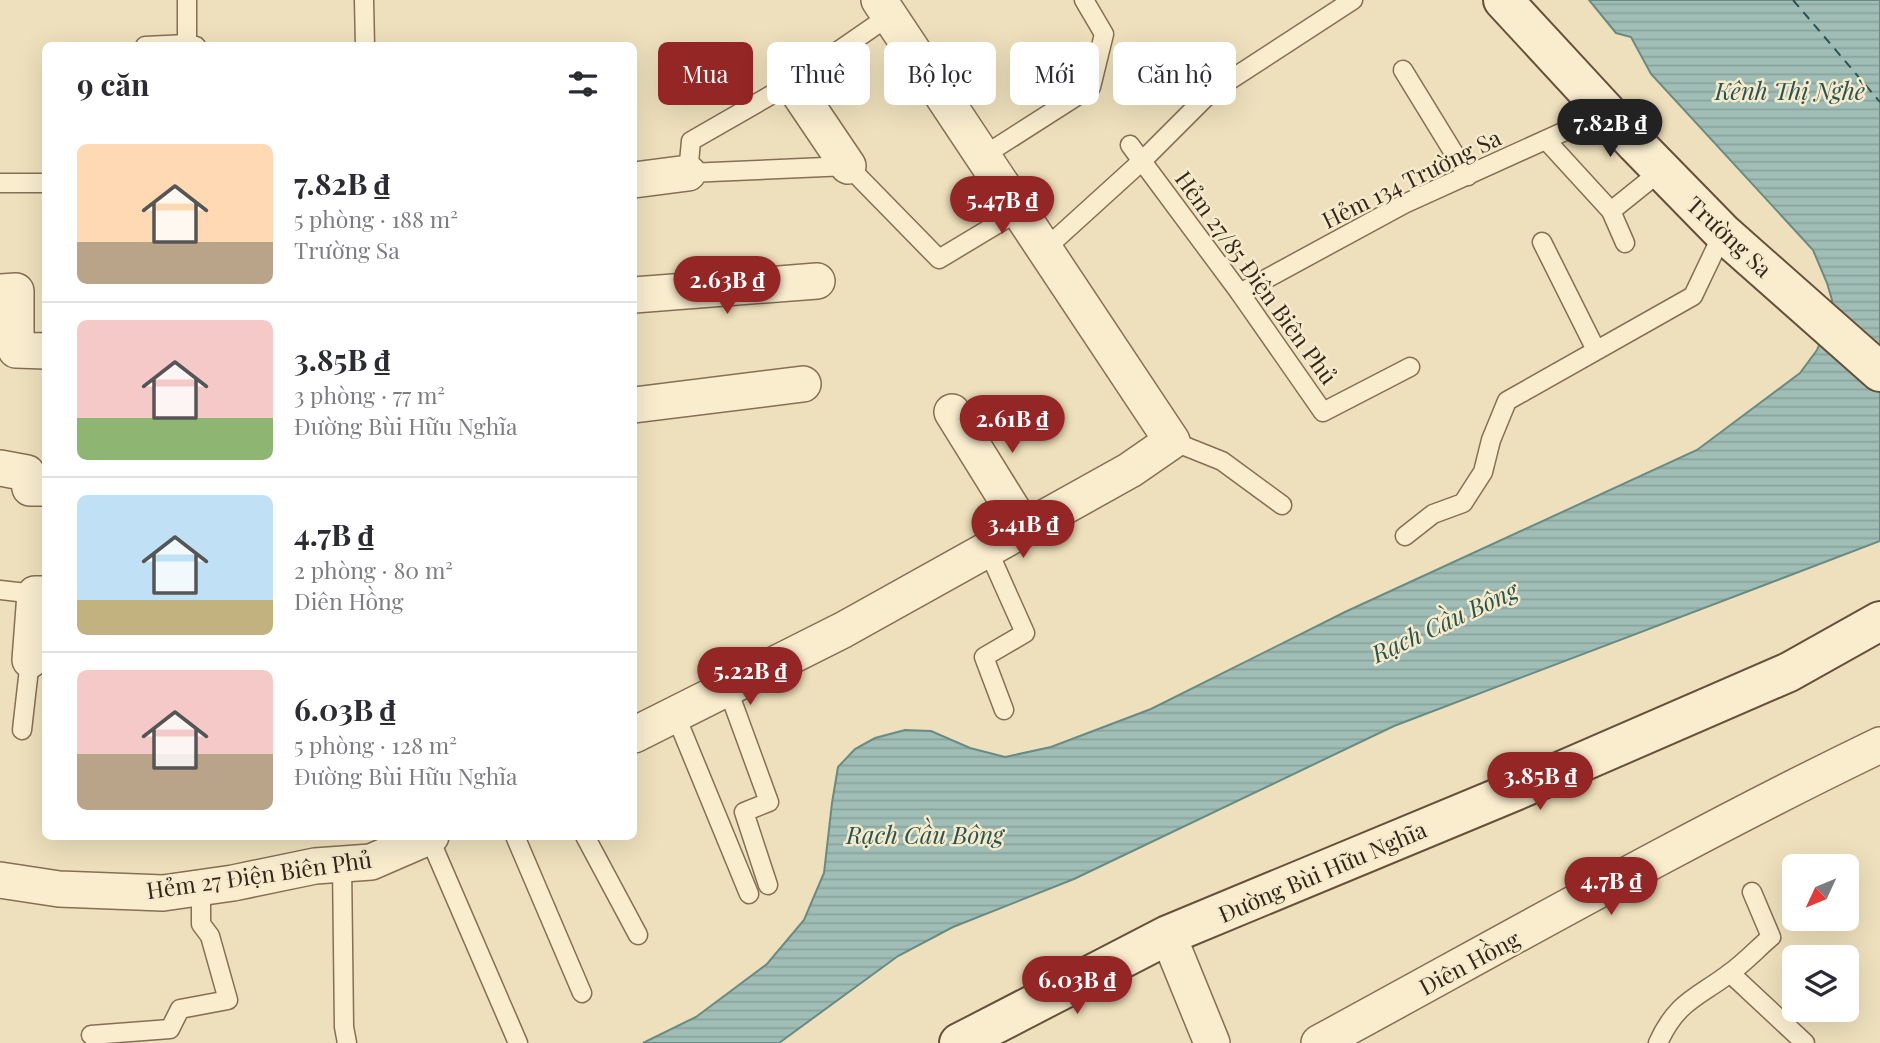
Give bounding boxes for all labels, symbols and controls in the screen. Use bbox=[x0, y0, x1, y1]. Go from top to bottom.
chip: Mua bbox=[658, 42, 753, 105]
chip: Thuê bbox=[767, 42, 870, 105]
chip: Bộ lọc bbox=[884, 42, 996, 105]
chip: Mới bbox=[1010, 42, 1099, 105]
chip: Căn hộ bbox=[1113, 42, 1236, 105]
text: 9 căn bbox=[77, 64, 149, 104]
icon: filters bbox=[564, 65, 602, 103]
water label: Kênh Thị Nghè bbox=[1714, 74, 1865, 106]
pin: 7.82B ₫ bbox=[1545, 100, 1675, 159]
text: 7.82B ₫ bbox=[1573, 106, 1647, 137]
street label: Hẻm 134 Trường Sa bbox=[1316, 121, 1506, 235]
text: 7.82B ₫ bbox=[294, 163, 390, 203]
street label: Hẻm 27/85 Điện Biên Phủ bbox=[1169, 164, 1345, 390]
icon: home bbox=[133, 172, 217, 256]
pin: 5.47B ₫ bbox=[937, 176, 1067, 236]
text: 5.47B ₫ bbox=[966, 183, 1038, 214]
street label: Trường Sa bbox=[1681, 189, 1780, 284]
text: 5 phòng · 188 m² bbox=[294, 203, 458, 234]
text: Trường Sa bbox=[294, 234, 400, 265]
pin: 2.63B ₫ bbox=[662, 256, 792, 316]
text: 2.63B ₫ bbox=[690, 263, 764, 294]
text: 3.85B ₫ bbox=[294, 339, 390, 379]
icon: home bbox=[133, 348, 217, 432]
text: 3 phòng · 77 m² bbox=[294, 379, 445, 410]
pin: 2.61B ₫ bbox=[947, 396, 1077, 455]
text: 2.61B ₫ bbox=[976, 402, 1048, 433]
text: Đường Bùi Hữu Nghĩa bbox=[294, 410, 517, 441]
pin: 3.41B ₫ bbox=[958, 500, 1088, 560]
text: 3.41B ₫ bbox=[988, 507, 1059, 538]
text: 4.7B ₫ bbox=[294, 514, 374, 554]
icon: home bbox=[133, 523, 217, 607]
text: 2 phòng · 80 m² bbox=[294, 554, 453, 585]
water label: Rạch Cầu Bông bbox=[1364, 571, 1524, 669]
text: Diên Hồng bbox=[294, 585, 404, 616]
pin: 5.22B ₫ bbox=[685, 648, 815, 707]
text: 5.22B ₫ bbox=[713, 654, 787, 685]
text: 6.03B ₫ bbox=[294, 689, 395, 729]
icon: home bbox=[133, 698, 217, 782]
text: 5 phòng · 128 m² bbox=[294, 729, 457, 760]
pin: 3.85B ₫ bbox=[1475, 752, 1605, 812]
text: 3.85B ₫ bbox=[1503, 759, 1577, 790]
text: Đường Bùi Hữu Nghĩa bbox=[294, 760, 517, 791]
street label: Đường Bùi Hữu Nghĩa bbox=[1213, 813, 1431, 929]
water label: Rạch Cầu Bông bbox=[845, 817, 1006, 850]
street label: Hẻm 27 Điện Biên Phủ bbox=[144, 843, 374, 905]
north arrow bbox=[1782, 854, 1858, 931]
map controls bbox=[1782, 854, 1859, 1022]
pin: 4.7B ₫ bbox=[1554, 858, 1668, 917]
text: 4.7B ₫ bbox=[1581, 864, 1641, 895]
street label: Diên Hồng bbox=[1413, 923, 1525, 1001]
button: layers bbox=[1782, 945, 1859, 1022]
pin: 6.03B ₫ bbox=[1012, 956, 1142, 1016]
text: 6.03B ₫ bbox=[1038, 963, 1116, 994]

